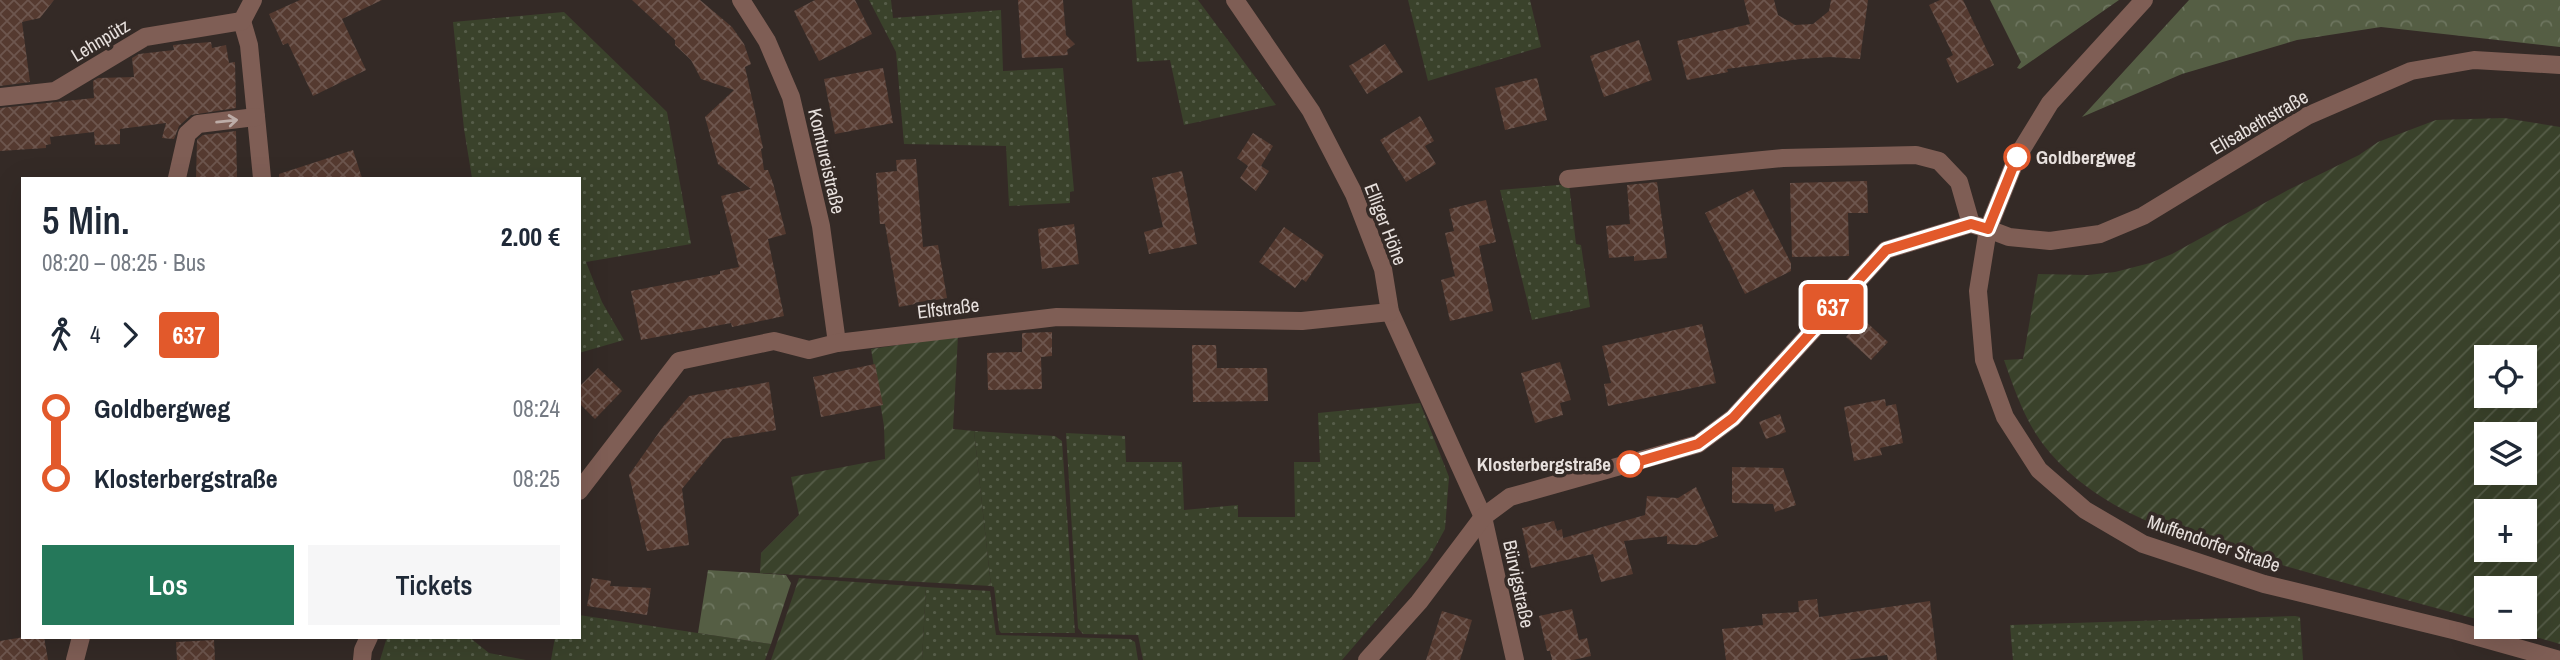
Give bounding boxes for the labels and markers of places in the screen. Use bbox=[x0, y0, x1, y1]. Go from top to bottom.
marker: Goldbergweg bbox=[2004, 144, 2030, 170]
place label: Goldbergweg bbox=[2036, 144, 2136, 170]
place label: Klosterbergstraße bbox=[1477, 451, 1611, 477]
marker: Klosterbergstraße bbox=[1617, 451, 1643, 477]

